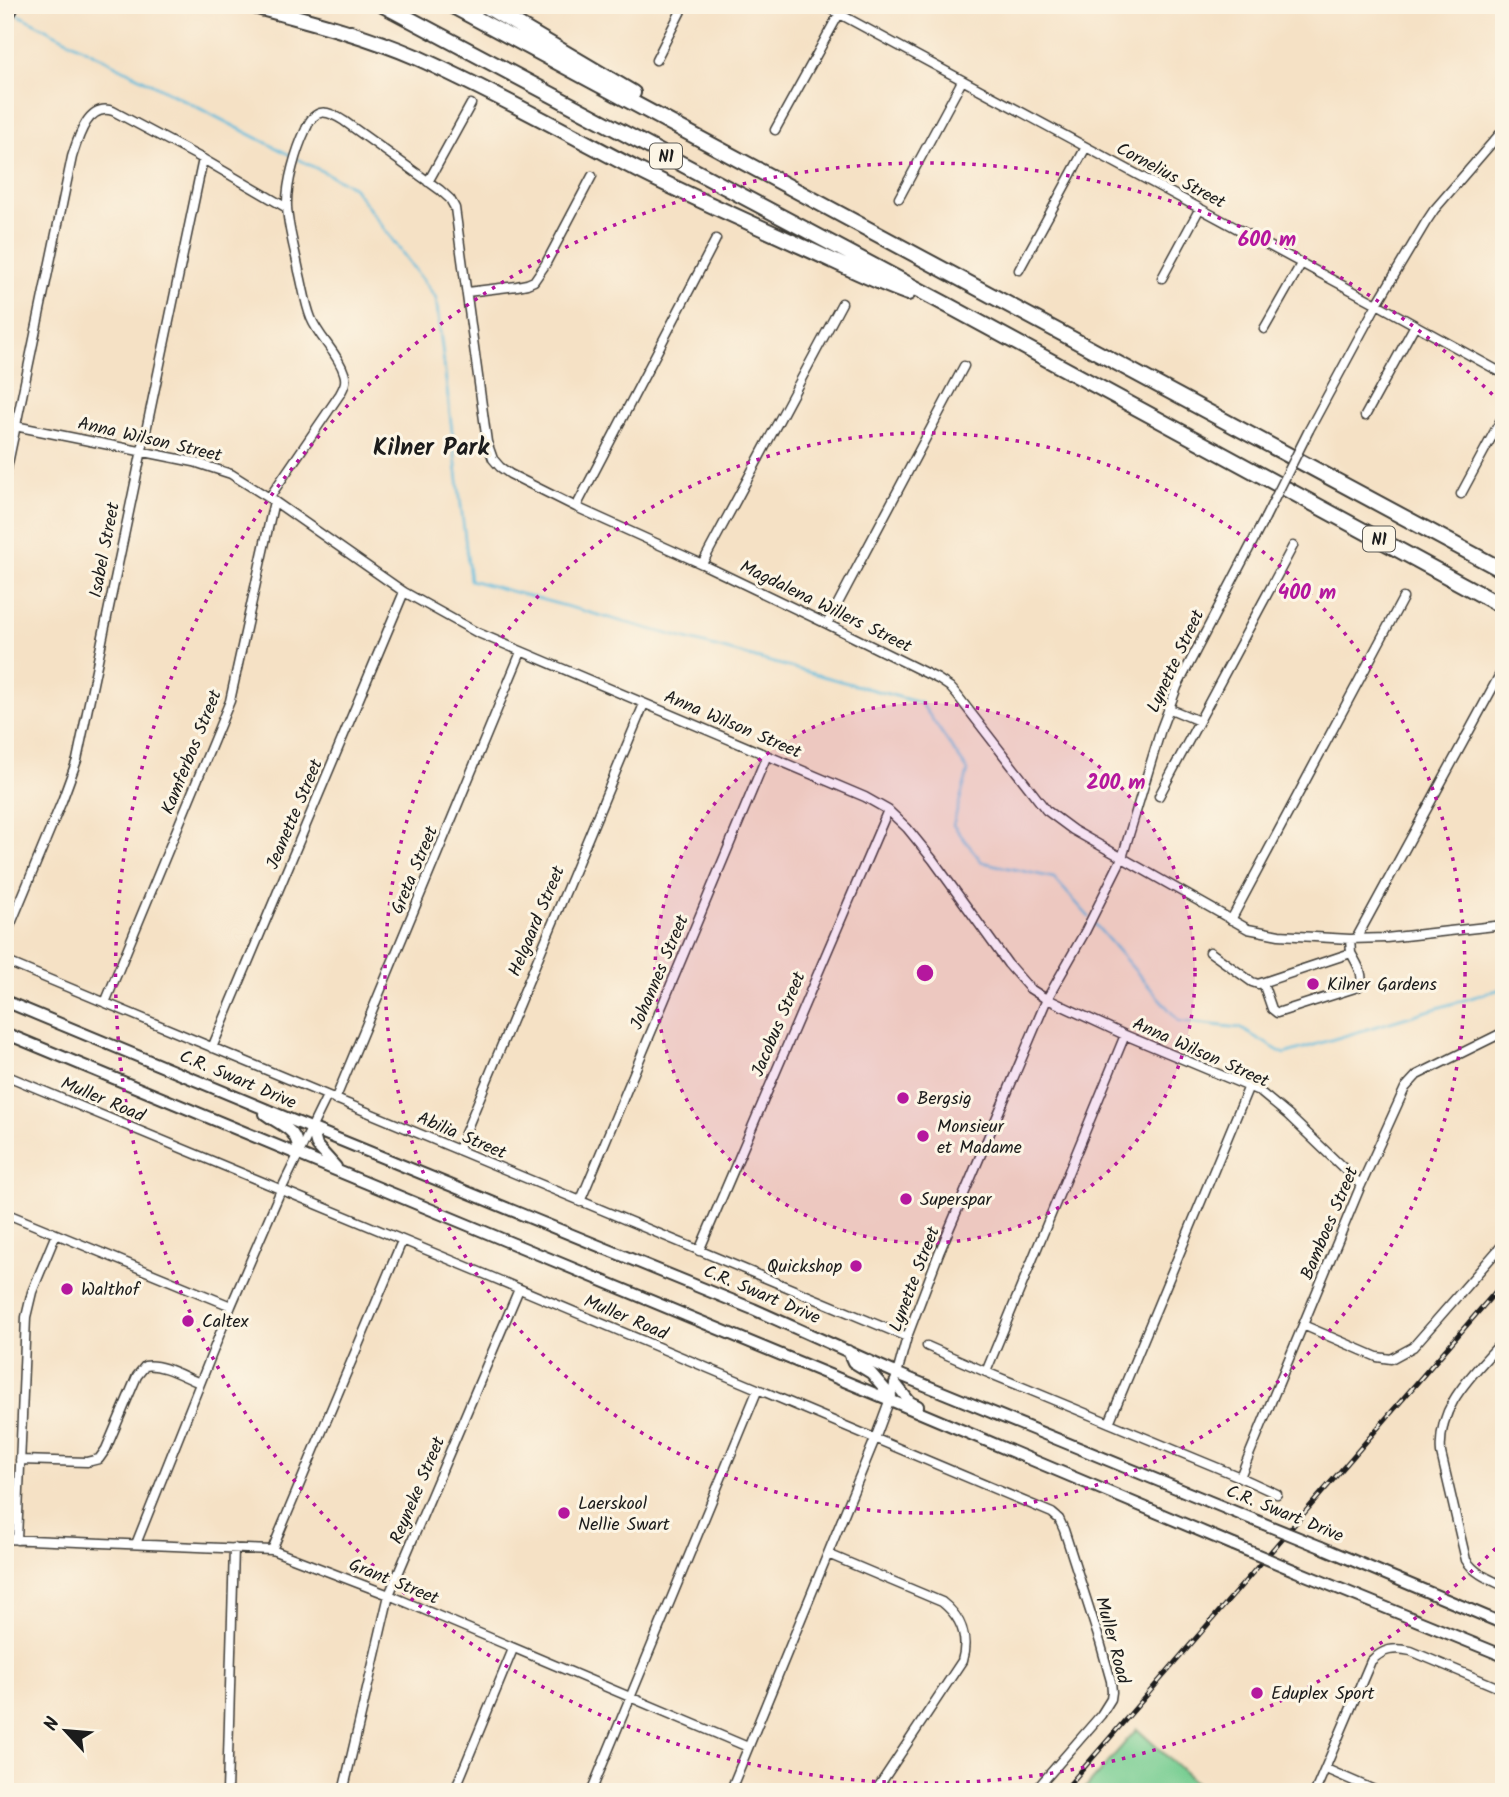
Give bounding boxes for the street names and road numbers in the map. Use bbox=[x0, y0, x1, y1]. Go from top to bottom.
street label: Cornelius Street bbox=[1110, 135, 1231, 218]
road number: N1 bbox=[650, 144, 682, 168]
street label: Anna Wilson Street bbox=[75, 410, 225, 471]
street label: Isabel Street bbox=[82, 499, 129, 600]
road number: N1 bbox=[1363, 526, 1395, 552]
street label: Magdalena Willers Street bbox=[734, 553, 917, 662]
street label: Lynette Street bbox=[1140, 604, 1213, 718]
street label: Anna Wilson Street bbox=[659, 683, 807, 768]
street label: Kamferbos Street bbox=[154, 685, 231, 819]
street label: Jeanette Street bbox=[259, 754, 332, 874]
street label: Greta Street bbox=[384, 821, 447, 919]
street label: Helgaard Street bbox=[501, 861, 574, 981]
street label: Johannes Street bbox=[623, 910, 698, 1035]
street label: Jacobus Street bbox=[744, 967, 815, 1082]
street label: Anna Wilson Street bbox=[1127, 1010, 1274, 1097]
street label: C.R. Swart Drive bbox=[174, 1043, 301, 1118]
street label: Muller Road bbox=[56, 1070, 150, 1132]
street label: Abilia Street bbox=[412, 1105, 512, 1169]
street label: Bamboes Street bbox=[1293, 1162, 1368, 1285]
street label: Lynette Street bbox=[882, 1222, 949, 1336]
street label: C.R. Swart Drive bbox=[698, 1258, 825, 1333]
street label: Muller Road bbox=[579, 1288, 673, 1350]
street label: Reyneke Street bbox=[383, 1431, 454, 1549]
street label: C.R. Swart Drive bbox=[1221, 1478, 1348, 1551]
street label: Grant Street bbox=[344, 1551, 444, 1614]
street label: Muller Road bbox=[1086, 1594, 1137, 1688]

